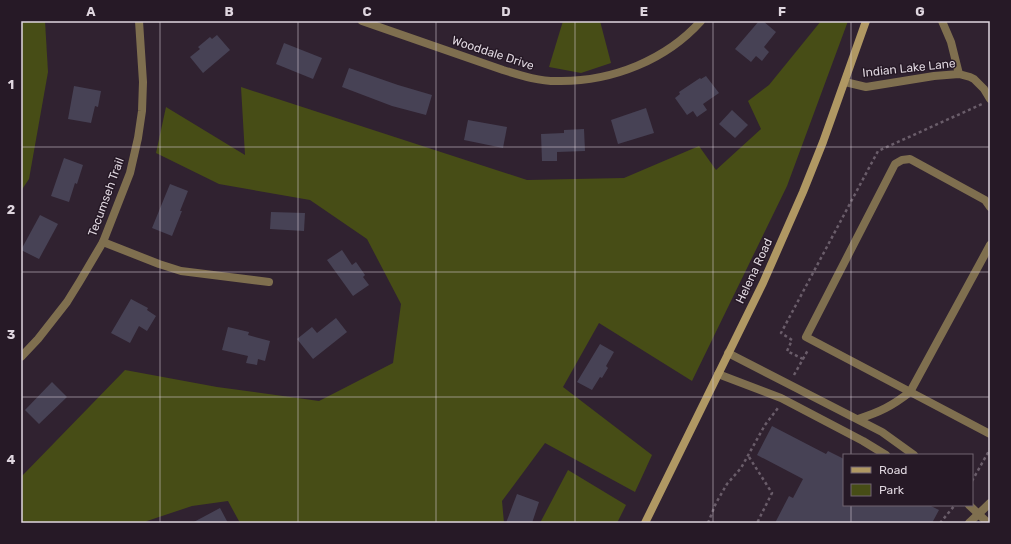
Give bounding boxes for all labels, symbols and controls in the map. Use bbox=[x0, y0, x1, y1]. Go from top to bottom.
text: A bbox=[86, 4, 96, 19]
text: B bbox=[224, 4, 234, 19]
text: C bbox=[362, 4, 372, 19]
text: D bbox=[501, 4, 511, 19]
text: E bbox=[640, 4, 648, 19]
text: F bbox=[778, 4, 786, 19]
text: G bbox=[915, 4, 925, 19]
street label: Wooddale Drive bbox=[450, 33, 536, 73]
street label: Indian Lake Lane bbox=[862, 56, 957, 80]
text: 1 bbox=[8, 77, 14, 92]
street label: Tecumseh Trail bbox=[85, 156, 127, 238]
text: 2 bbox=[7, 202, 15, 217]
street label: Helena Road bbox=[733, 236, 775, 306]
text: 3 bbox=[7, 327, 16, 342]
text: 4 bbox=[7, 452, 16, 467]
legend bbox=[843, 454, 973, 506]
text: Road bbox=[879, 463, 907, 477]
text: Park bbox=[879, 483, 905, 497]

